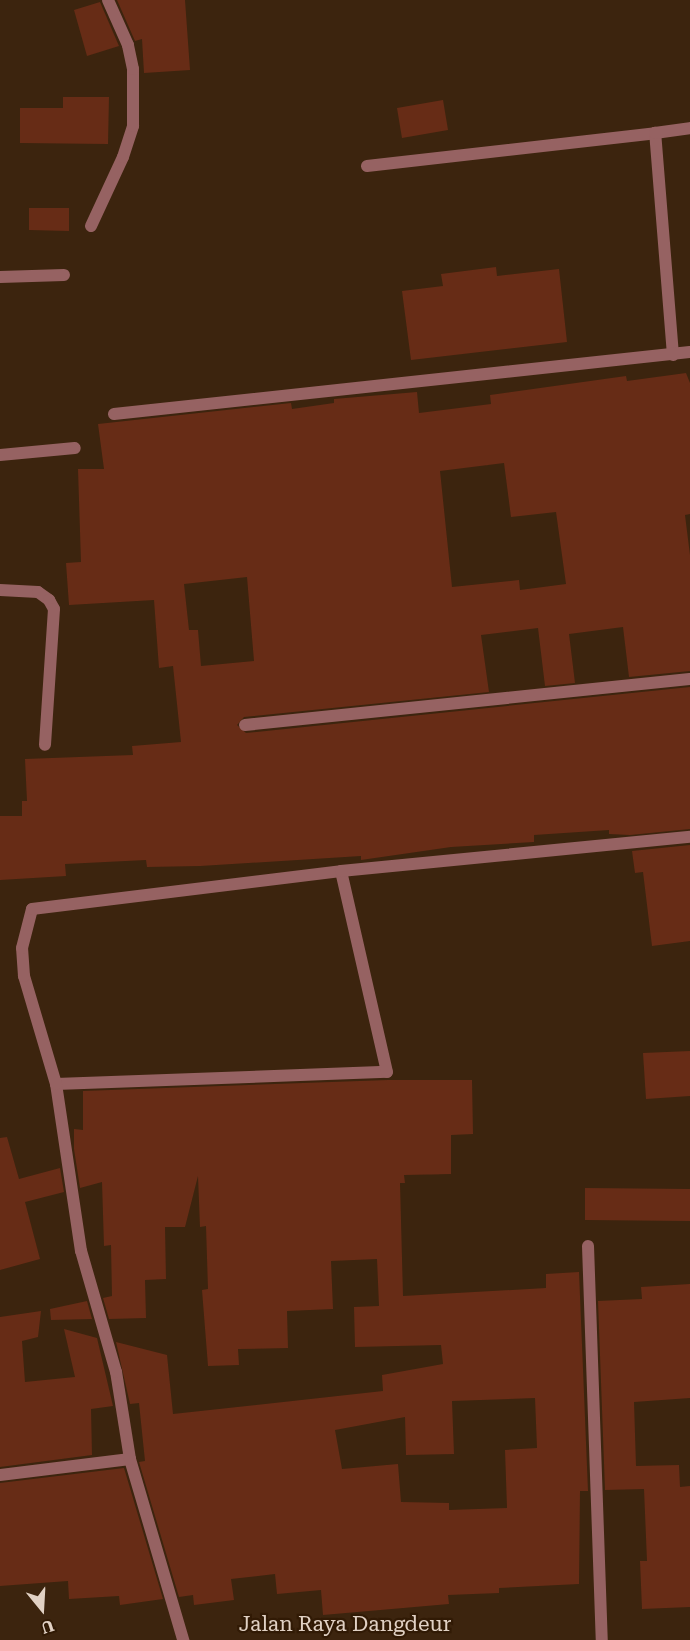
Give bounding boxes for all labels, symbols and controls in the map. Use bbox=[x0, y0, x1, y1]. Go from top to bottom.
north arrow bbox=[12, 1579, 72, 1639]
street label: Jalan Raya Dangdeur bbox=[239, 1611, 451, 1637]
text: U bbox=[39, 1616, 57, 1638]

